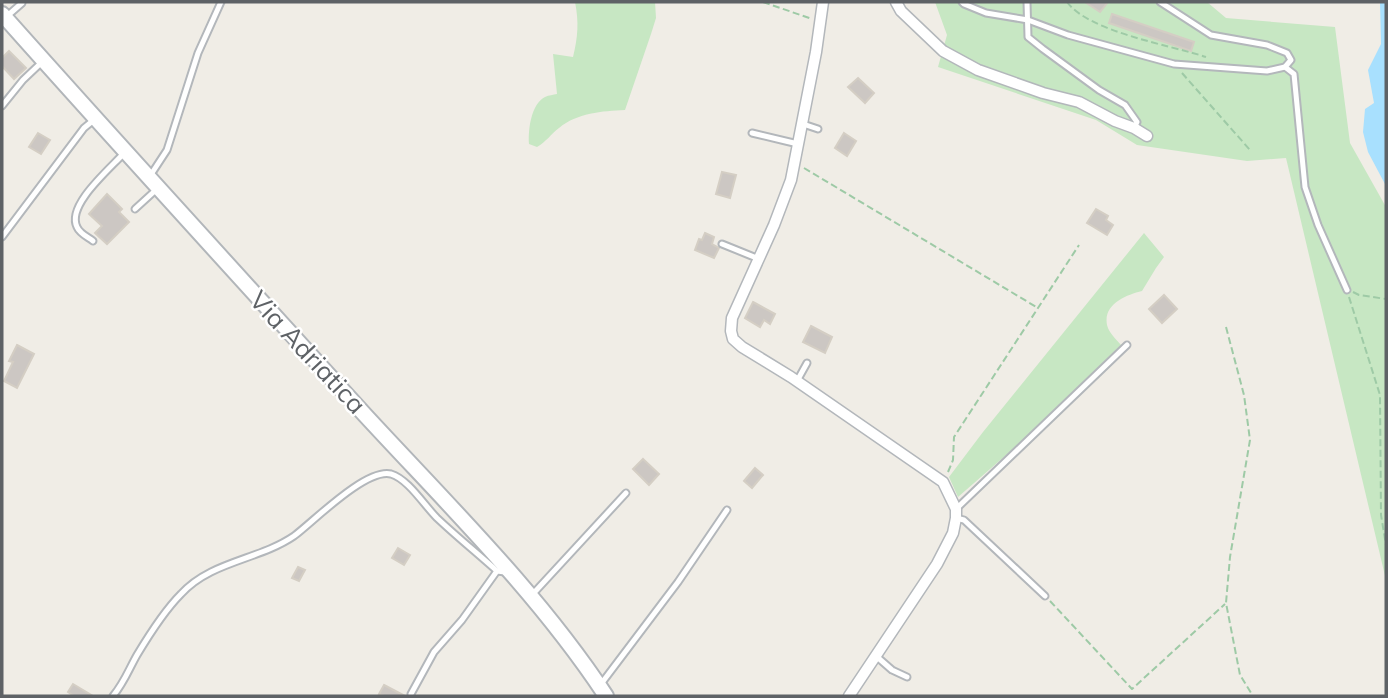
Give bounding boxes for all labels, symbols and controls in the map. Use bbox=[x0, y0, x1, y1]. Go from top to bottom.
street label: Via Adriatica bbox=[243, 284, 373, 420]

